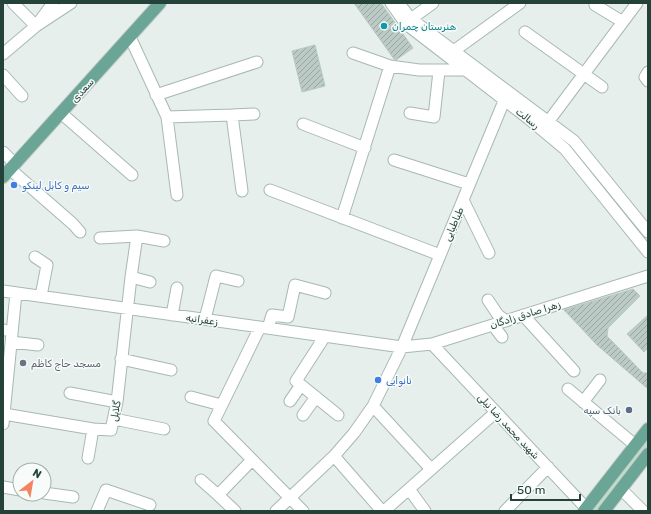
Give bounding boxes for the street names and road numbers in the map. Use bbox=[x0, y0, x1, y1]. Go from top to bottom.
street label: سعدی bbox=[69, 76, 97, 105]
street label: رسالت bbox=[513, 106, 542, 132]
street label: طباطبایی bbox=[441, 206, 466, 243]
street label: زهرا صادق زادگان bbox=[489, 299, 562, 331]
street label: زعفرانیه bbox=[185, 312, 219, 328]
street label: شهید محمد رضا نیلی bbox=[475, 392, 542, 462]
street label: گلایل bbox=[108, 399, 124, 423]

